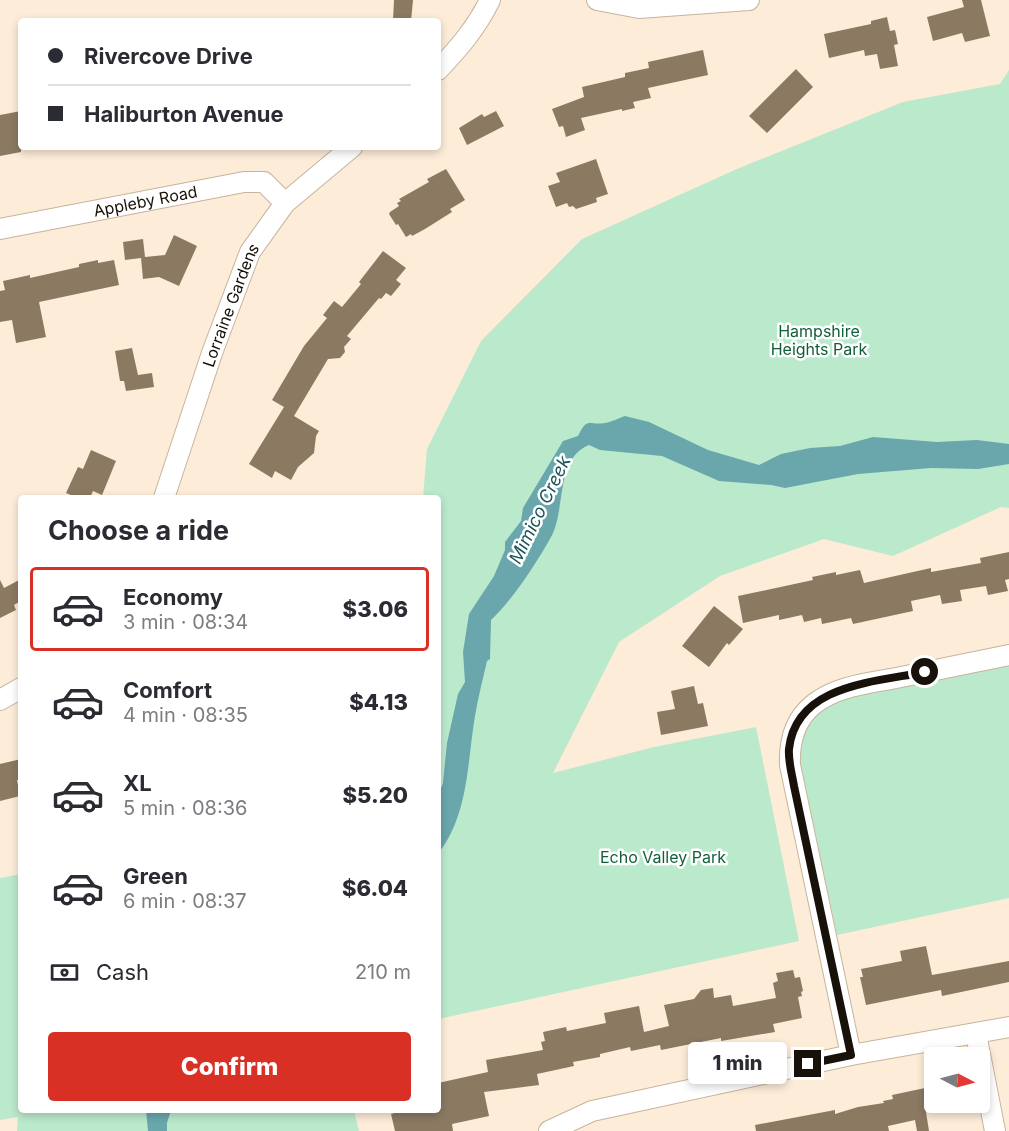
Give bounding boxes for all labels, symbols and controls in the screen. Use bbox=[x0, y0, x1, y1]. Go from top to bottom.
text: Rivercove Drive bbox=[84, 43, 253, 69]
text: Haliburton Avenue bbox=[84, 101, 284, 127]
street label: Appleby Road bbox=[92, 181, 199, 221]
street label: Lorraine Gardens bbox=[198, 239, 263, 370]
park label: Hampshire Heights Park bbox=[771, 321, 868, 359]
water label: Mimico Creek bbox=[504, 452, 575, 567]
text: Choose a ride bbox=[48, 514, 229, 547]
icon: car bbox=[51, 582, 105, 636]
text: Economy bbox=[123, 584, 223, 610]
text: $3.06 bbox=[343, 596, 408, 622]
text: 3 min · 08:34 bbox=[123, 610, 248, 634]
route start bbox=[911, 658, 938, 685]
icon: car bbox=[51, 675, 105, 729]
text: Comfort bbox=[123, 677, 212, 703]
text: $4.13 bbox=[349, 689, 408, 715]
text: 4 min · 08:35 bbox=[123, 703, 248, 727]
icon: car bbox=[51, 768, 105, 822]
text: XL bbox=[123, 770, 152, 796]
text: $5.20 bbox=[343, 782, 408, 808]
text: 5 min · 08:36 bbox=[123, 796, 247, 820]
park label: Echo Valley Park bbox=[600, 847, 726, 867]
icon: car bbox=[51, 861, 105, 915]
text: Green bbox=[123, 863, 188, 889]
text: $6.04 bbox=[342, 875, 408, 901]
text: 6 min · 08:37 bbox=[123, 889, 247, 913]
icon: cash bbox=[48, 956, 81, 989]
text: Cash bbox=[96, 959, 149, 985]
text: 210 m bbox=[355, 960, 411, 984]
button: Confirm bbox=[48, 1032, 411, 1101]
callout: 1 min bbox=[688, 1043, 787, 1085]
north arrow bbox=[924, 1047, 990, 1113]
map controls bbox=[924, 1047, 990, 1113]
route end bbox=[794, 1050, 821, 1077]
text: 1 min bbox=[712, 1051, 763, 1075]

